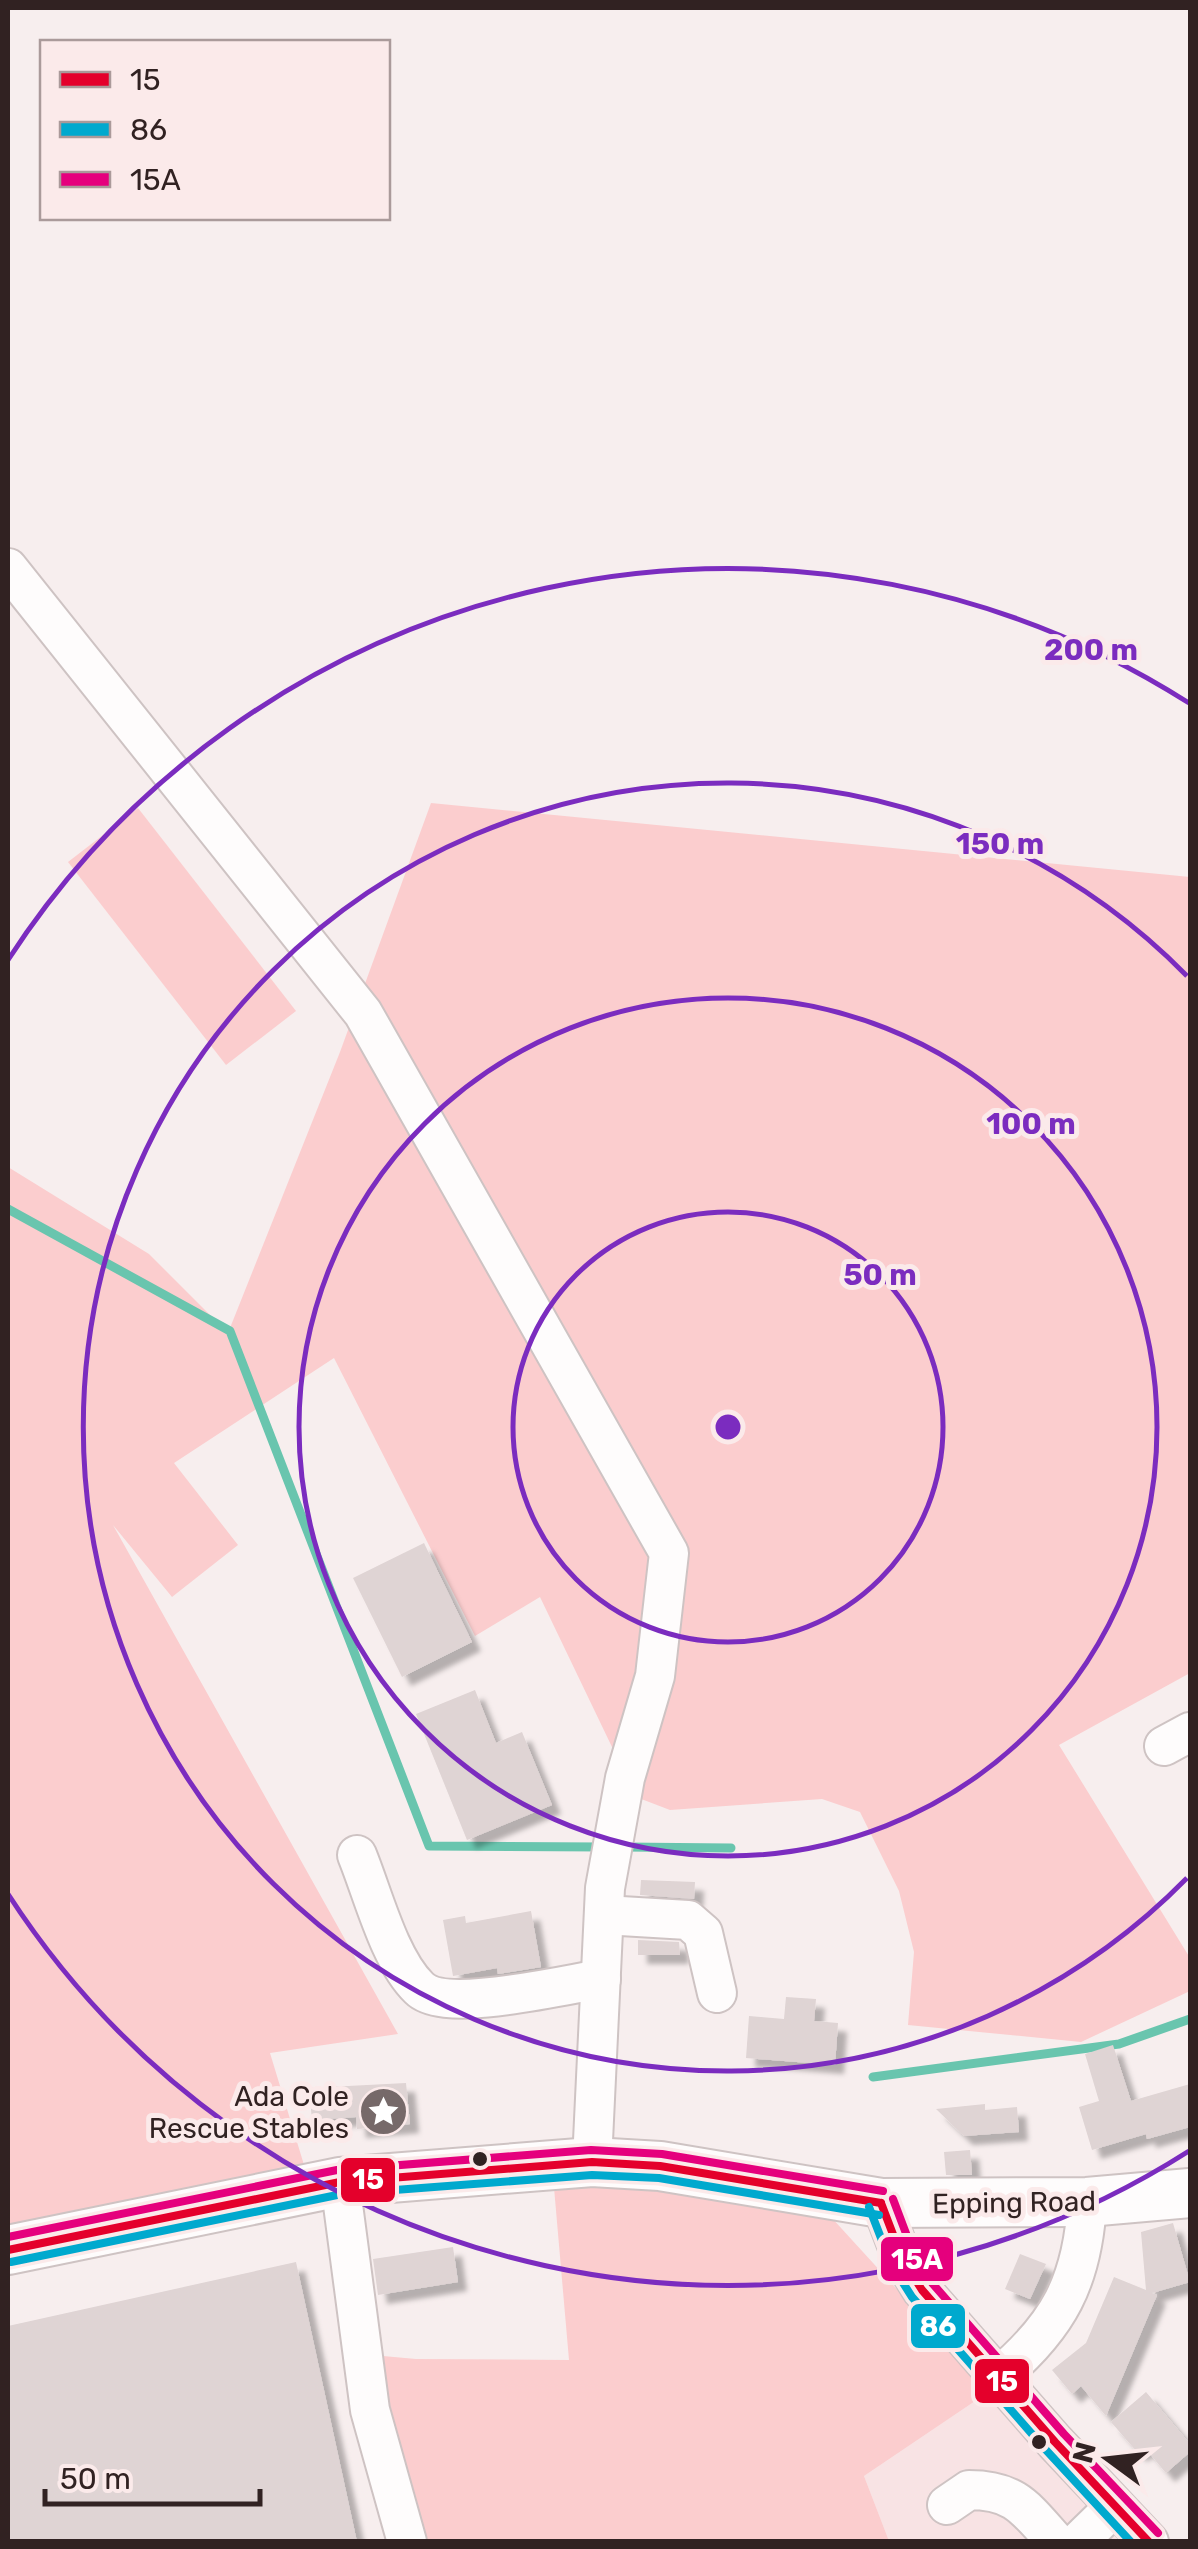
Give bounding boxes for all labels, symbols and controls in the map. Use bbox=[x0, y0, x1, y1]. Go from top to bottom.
legend bbox=[40, 40, 390, 220]
text: 15 bbox=[130, 62, 161, 98]
text: 86 bbox=[130, 112, 167, 148]
text: 15A bbox=[130, 162, 181, 198]
text: 200 m bbox=[1044, 632, 1138, 668]
text: 150 m bbox=[956, 826, 1044, 862]
text: 100 m bbox=[986, 1106, 1076, 1142]
text: 50 m bbox=[843, 1257, 917, 1293]
centre of rings bbox=[710, 1409, 746, 1445]
place label: Ada Cole Rescue Stables bbox=[149, 2080, 349, 2145]
place icon: Ada Cole Rescue Stables bbox=[358, 2086, 410, 2138]
unlabelled marker bbox=[470, 2149, 490, 2169]
line badge: 15 bbox=[339, 2156, 397, 2204]
text: 15 bbox=[352, 2163, 384, 2196]
street label: Epping Road bbox=[932, 2185, 1096, 2220]
line badge: 15A bbox=[879, 2235, 955, 2283]
text: 15A bbox=[891, 2243, 943, 2276]
line badge: 86 bbox=[909, 2302, 967, 2350]
text: 86 bbox=[919, 2310, 957, 2343]
line badge: 15 bbox=[973, 2357, 1031, 2405]
text: 15 bbox=[986, 2365, 1018, 2398]
north arrow bbox=[1058, 2409, 1158, 2509]
unlabelled marker bbox=[1029, 2432, 1049, 2452]
text: N bbox=[1066, 2439, 1103, 2467]
scale bar bbox=[45, 2444, 260, 2506]
text: 50 m bbox=[60, 2461, 131, 2497]

